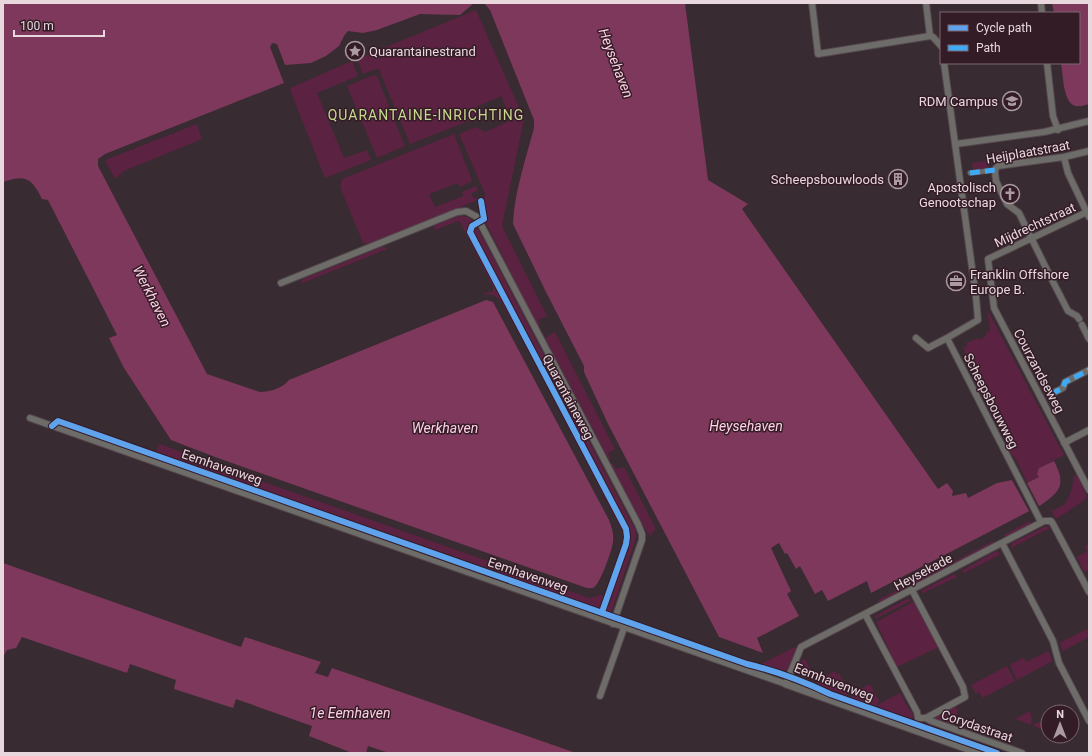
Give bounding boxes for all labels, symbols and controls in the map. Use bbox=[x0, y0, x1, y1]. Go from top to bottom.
scale bar bbox=[14, 12, 104, 38]
legend bbox=[940, 12, 1080, 64]
text: 100 m bbox=[20, 19, 54, 33]
text: Cycle path bbox=[976, 21, 1032, 35]
water label: Heysehaven bbox=[595, 26, 637, 100]
place icon: Quarantainestrand bbox=[344, 40, 366, 62]
text: Path bbox=[976, 41, 1001, 55]
place label: Quarantainestrand bbox=[369, 44, 476, 59]
school or university icon: RDM Campus bbox=[1001, 90, 1023, 112]
place label: RDM Campus bbox=[919, 94, 998, 109]
district label: QUARANTAINE-INRICHTING bbox=[328, 107, 524, 123]
street label: Heijplaatstraat bbox=[985, 137, 1071, 167]
building icon: Scheepsbouwloods bbox=[887, 168, 909, 190]
place label: Scheepsbouwloods bbox=[771, 172, 884, 187]
place label: Apostolisch Genootschap bbox=[919, 180, 996, 210]
church icon: Apostolisch Genootschap bbox=[999, 183, 1021, 205]
street label: Mijdrechtstraat bbox=[992, 200, 1078, 250]
water label: Werkhaven bbox=[130, 263, 174, 329]
place label: Franklin Offshore Europe B. bbox=[970, 267, 1069, 297]
office icon: Franklin Offshore Europe B. bbox=[945, 270, 967, 292]
street label: Courzandseweg bbox=[1011, 326, 1067, 416]
street label: Scheepsbouwweg bbox=[960, 351, 1022, 451]
street label: Quarantaineweg bbox=[539, 352, 597, 442]
water label: Heysehaven bbox=[709, 418, 783, 434]
water label: Werkhaven bbox=[412, 420, 478, 436]
street label: Eemhavenweg bbox=[180, 446, 264, 488]
street label: Heysekade bbox=[891, 550, 955, 594]
street label: Eemhavenweg bbox=[486, 554, 570, 596]
street label: Eemhavenweg bbox=[792, 660, 876, 704]
north arrow bbox=[1040, 704, 1080, 744]
water label: 1e Eemhaven bbox=[310, 705, 390, 721]
street label: Corydastraat bbox=[939, 707, 1015, 745]
text: N bbox=[1056, 708, 1064, 721]

